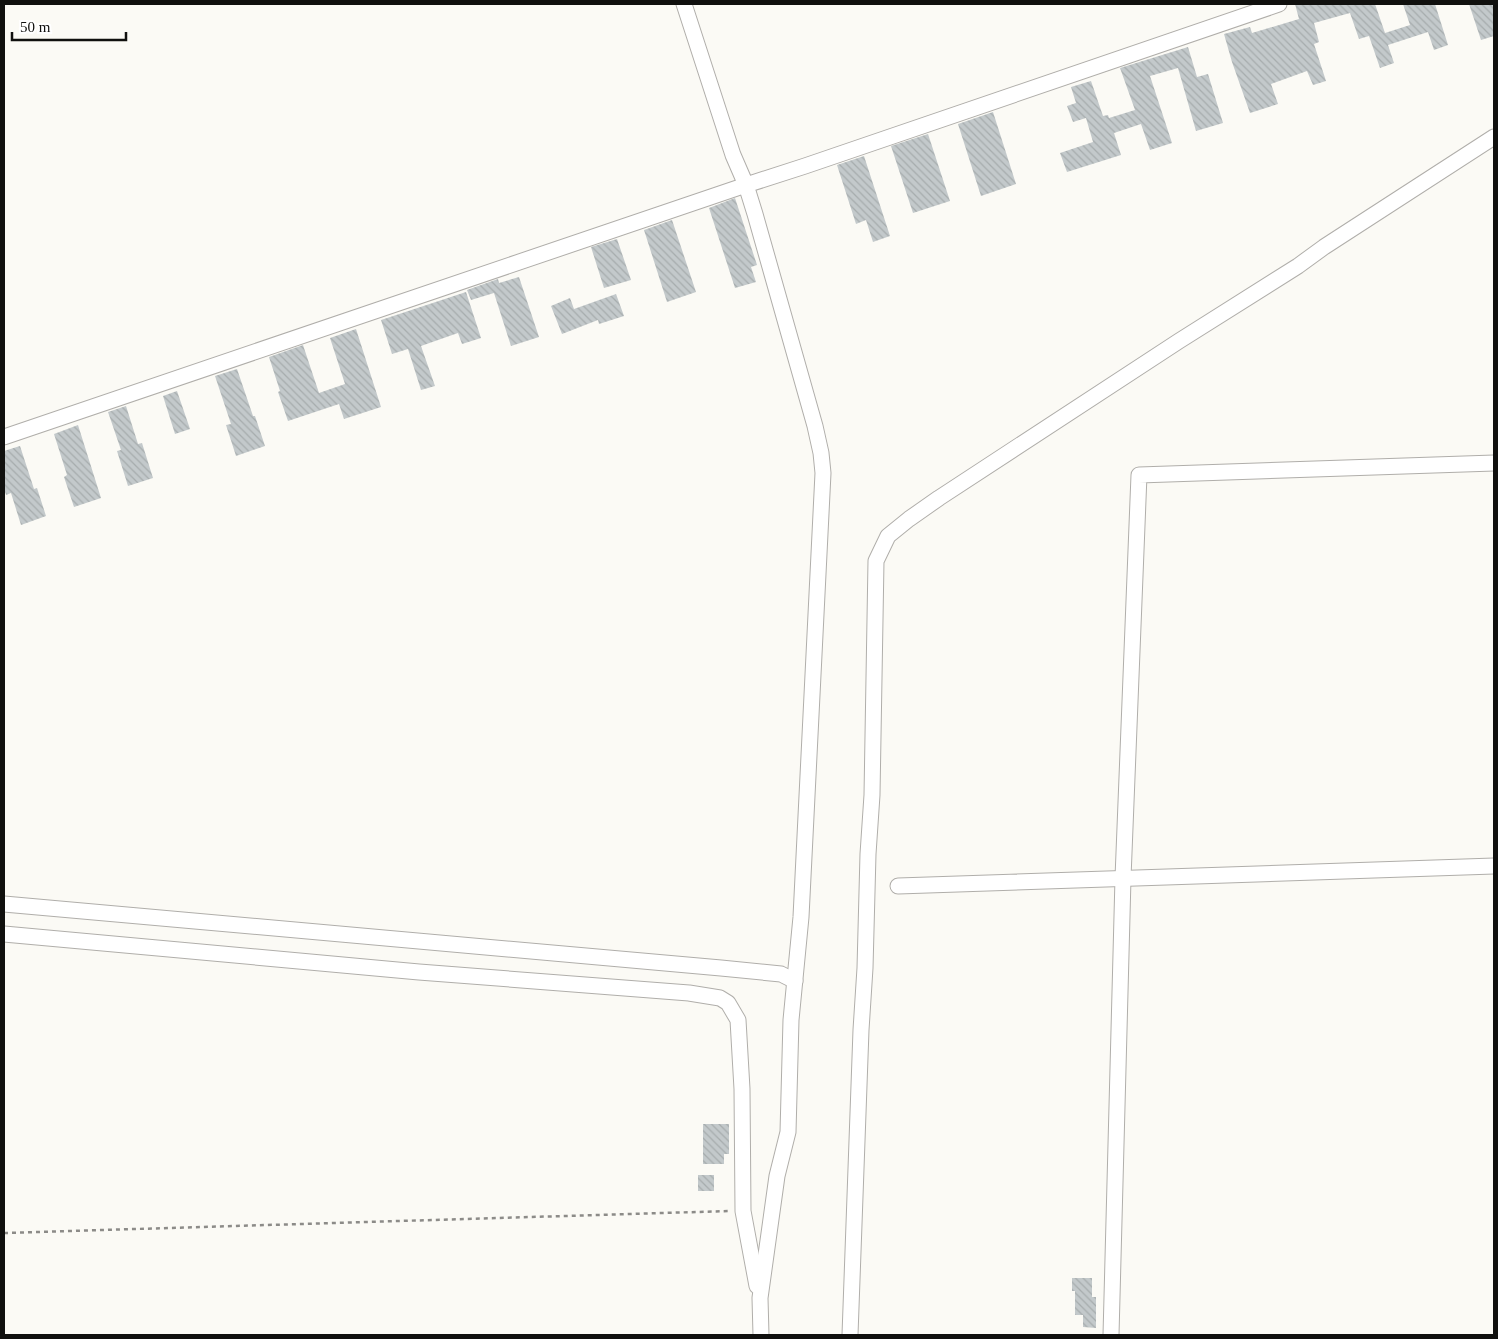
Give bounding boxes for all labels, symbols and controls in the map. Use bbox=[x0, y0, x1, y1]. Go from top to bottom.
scale bar bbox=[12, 10, 126, 42]
text: 50 m bbox=[20, 19, 51, 35]

